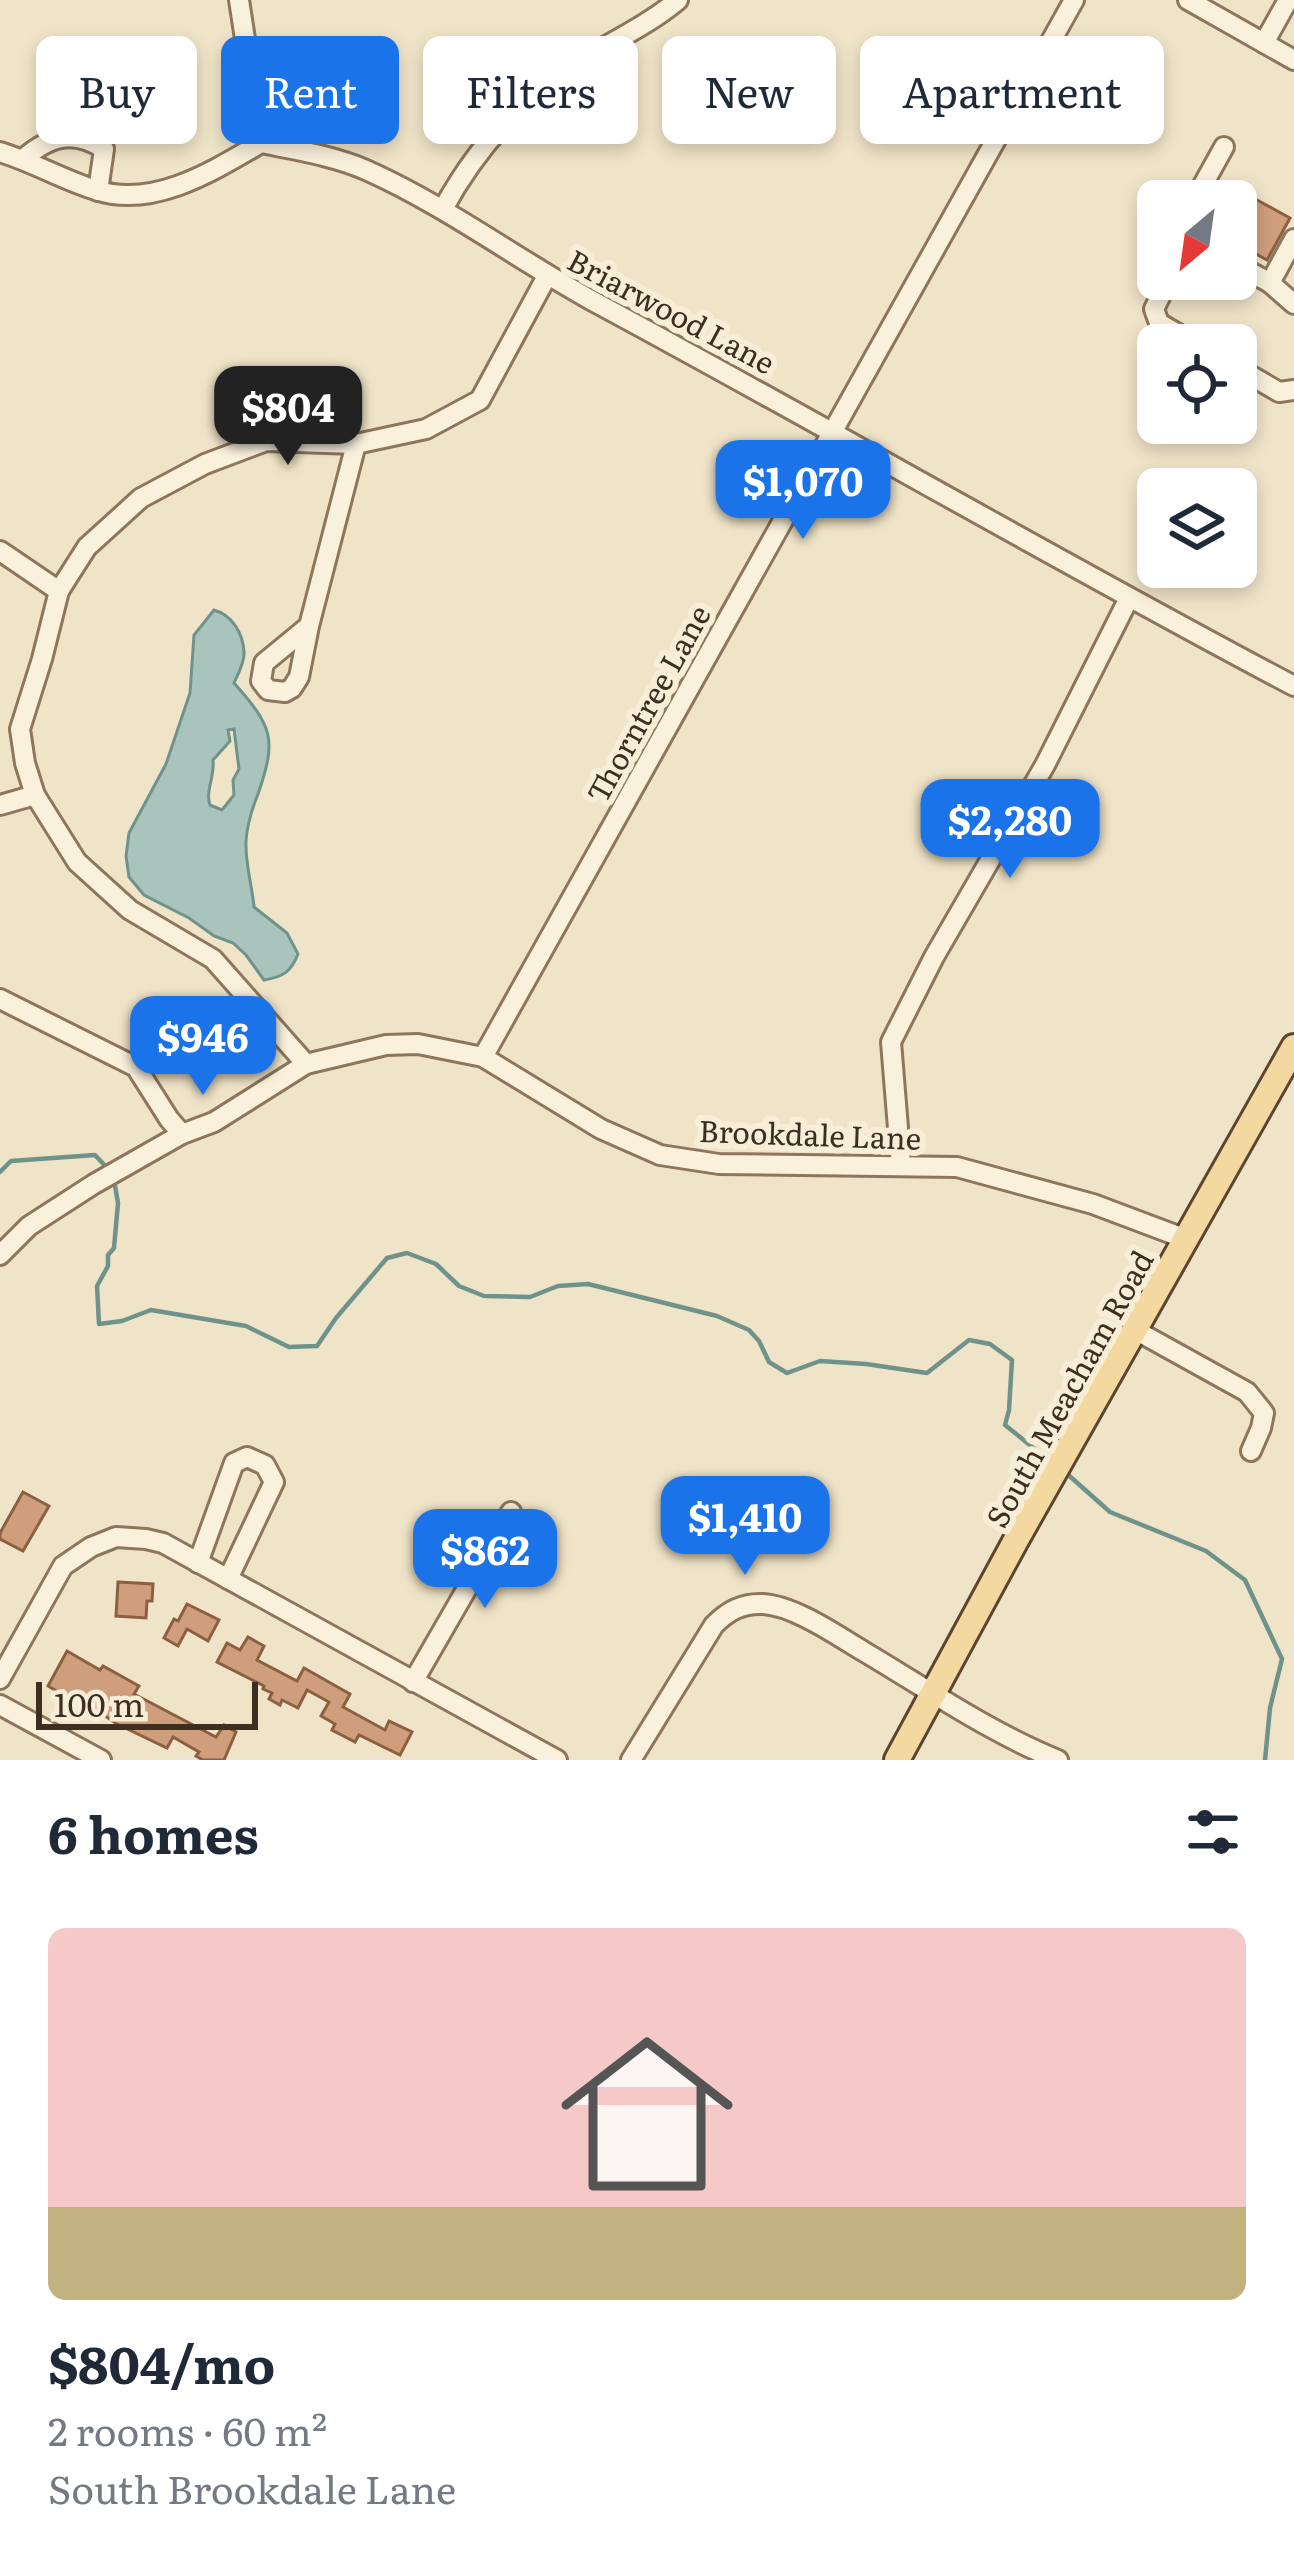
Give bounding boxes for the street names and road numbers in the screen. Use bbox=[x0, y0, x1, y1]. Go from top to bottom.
street label: Briarwood Lane bbox=[561, 237, 783, 383]
street label: Thorntree Lane bbox=[574, 596, 720, 810]
street label: Brookdale Lane bbox=[698, 1107, 922, 1159]
street label: South Meacham Road bbox=[973, 1241, 1163, 1535]

